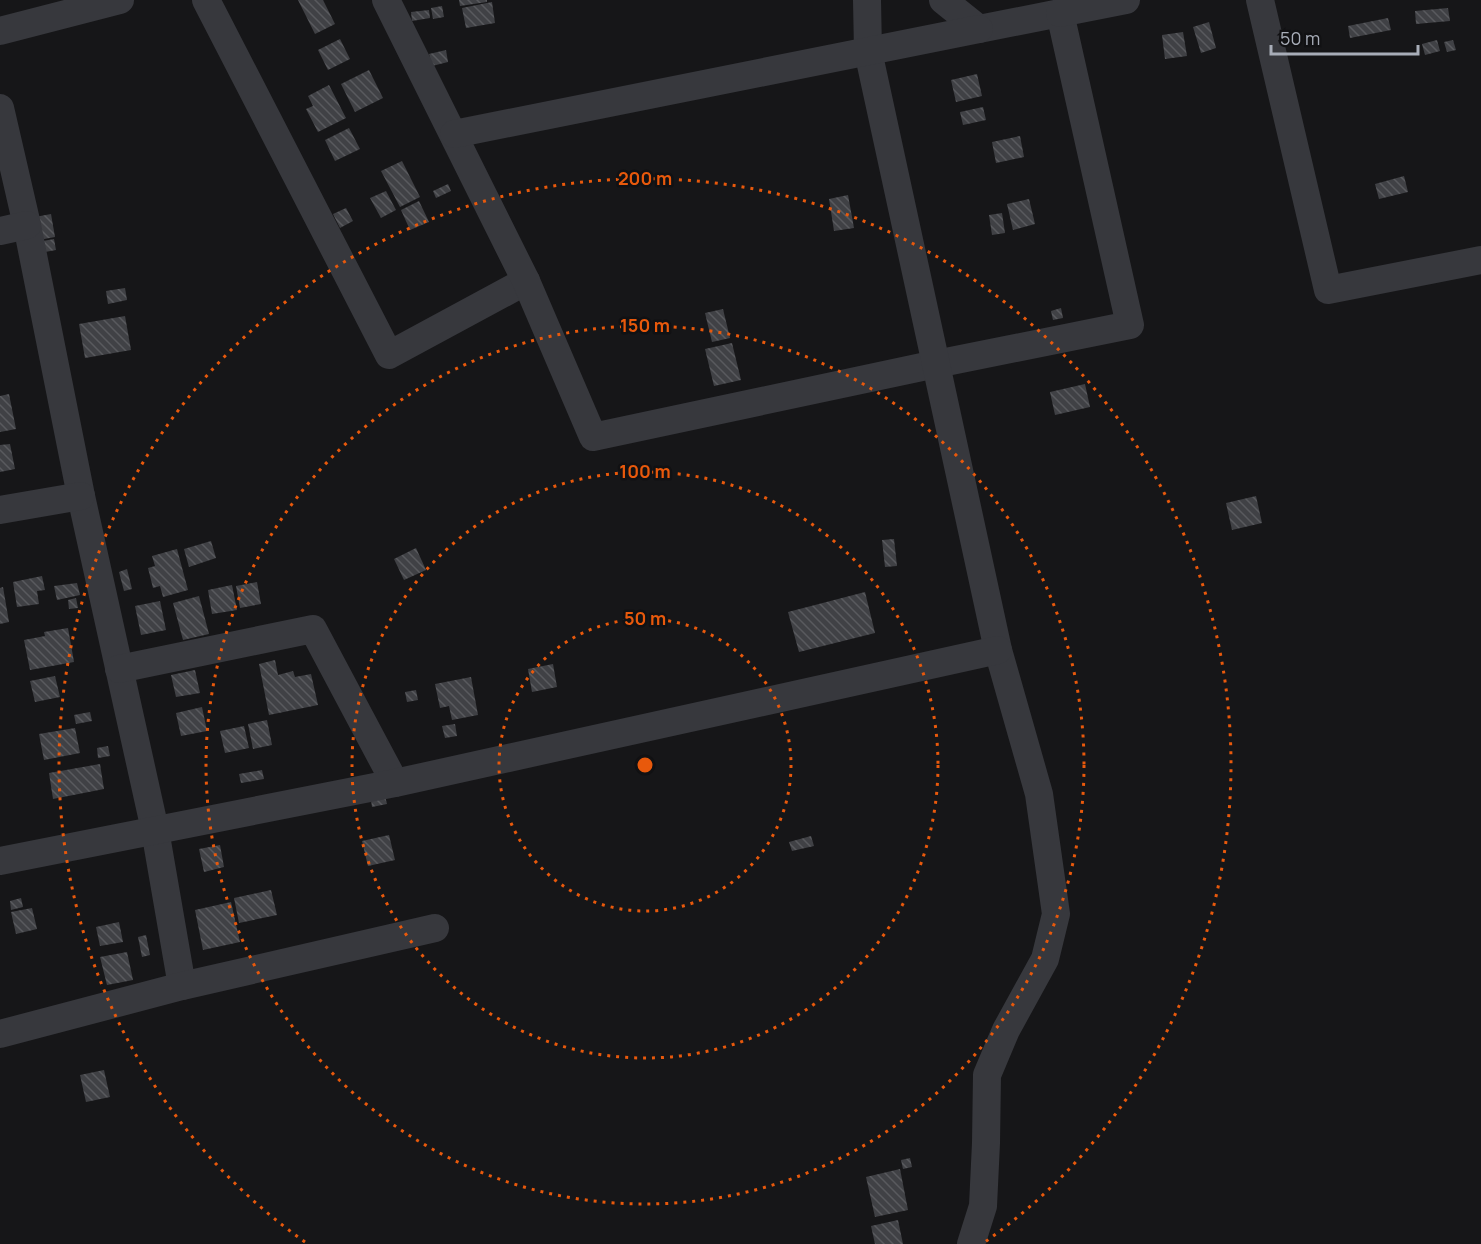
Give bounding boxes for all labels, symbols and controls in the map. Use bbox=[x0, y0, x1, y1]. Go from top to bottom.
scale bar bbox=[1271, 18, 1418, 56]
text: 50 m bbox=[1280, 26, 1320, 50]
text: 200 m bbox=[618, 166, 672, 190]
text: 150 m bbox=[620, 313, 670, 337]
text: 100 m bbox=[619, 459, 671, 483]
text: 50 m bbox=[624, 606, 666, 630]
centre of rings bbox=[635, 755, 655, 775]

